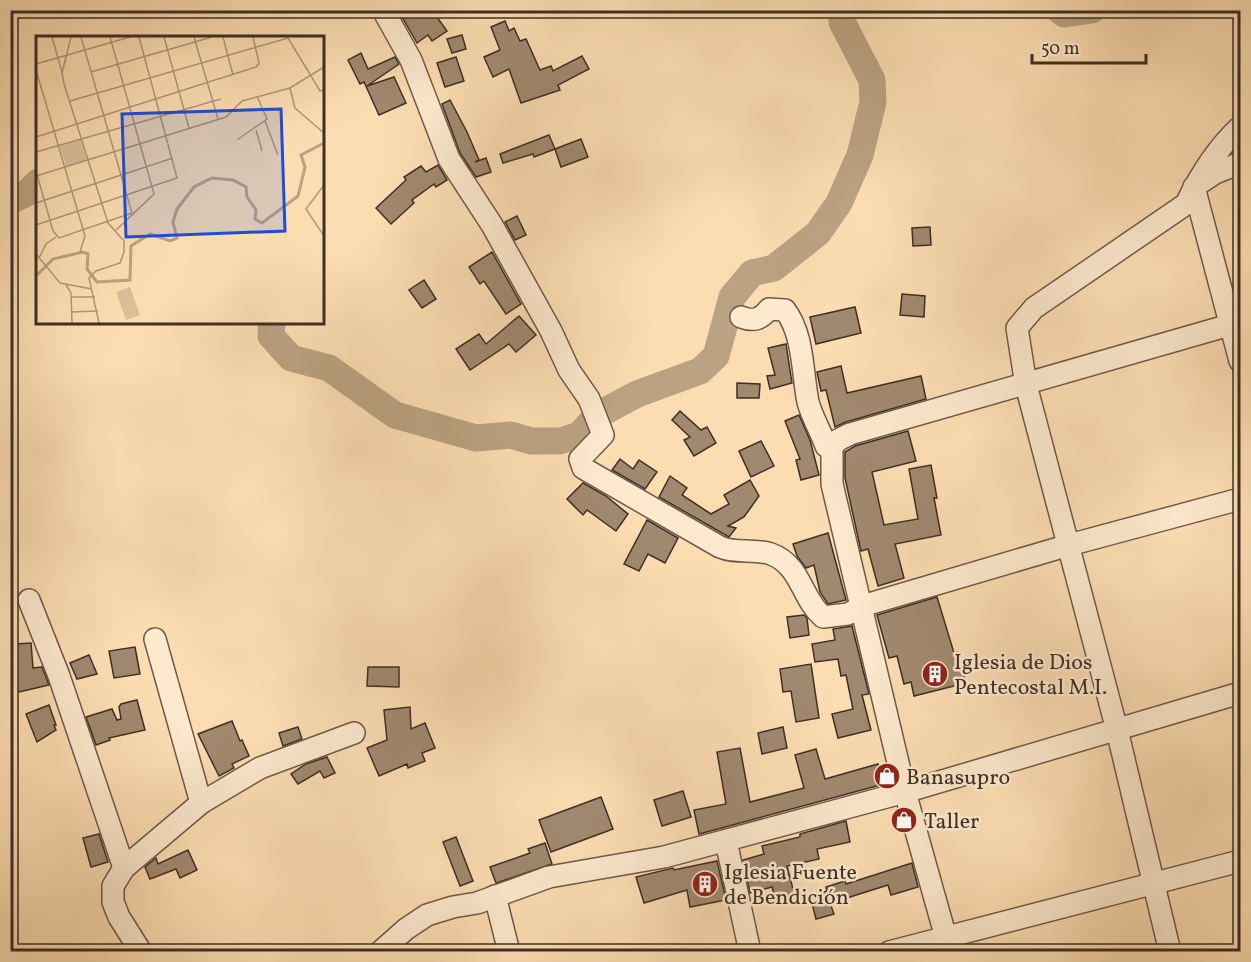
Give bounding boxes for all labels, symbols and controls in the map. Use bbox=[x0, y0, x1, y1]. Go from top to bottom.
scale bar bbox=[1032, 27, 1146, 65]
inset map bbox=[36, 36, 324, 324]
text: 50 m bbox=[1041, 37, 1080, 62]
place label: Iglesia de Dios Pentecostal M.I. bbox=[954, 648, 1107, 704]
building icon: Iglesia de Dios Pentecostal M.I. bbox=[920, 659, 950, 689]
shop icon: Banasupro bbox=[872, 761, 902, 791]
place label: Banasupro bbox=[906, 763, 1010, 794]
shop icon: Taller bbox=[889, 805, 919, 835]
place label: Taller bbox=[924, 807, 979, 838]
place label: Iglesia Fuente de Bendición bbox=[724, 858, 857, 914]
building icon: Iglesia Fuente de Bendición bbox=[690, 869, 720, 899]

